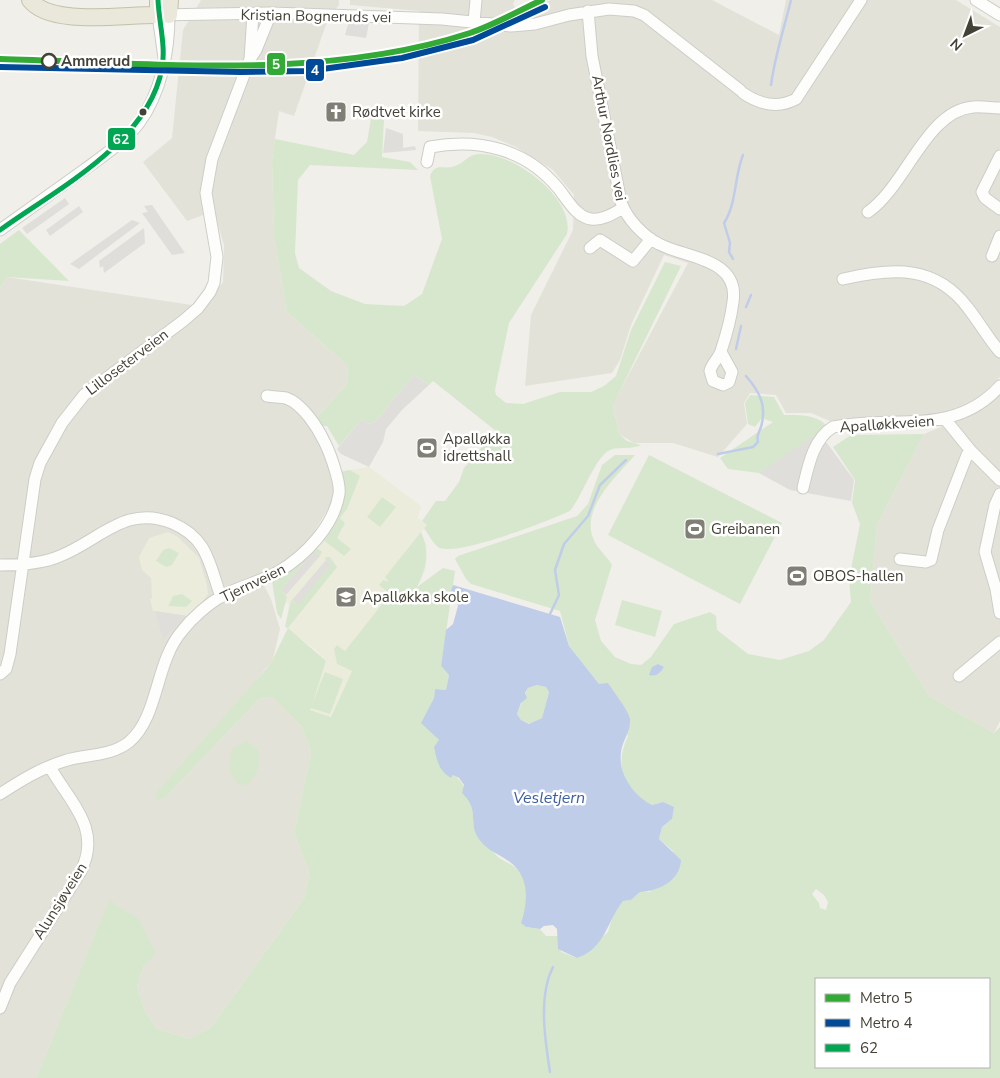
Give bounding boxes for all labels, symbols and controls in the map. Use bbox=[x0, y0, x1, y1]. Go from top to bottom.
street label: Kristian Bogneruds vei bbox=[240, 5, 392, 27]
north arrow bbox=[940, 10, 990, 60]
text: N bbox=[946, 34, 967, 55]
place label: Ammerud bbox=[61, 51, 130, 71]
line badge: 5 bbox=[266, 52, 286, 76]
marker: Ammerud bbox=[41, 53, 57, 69]
text: 5 bbox=[272, 55, 280, 74]
line badge: 4 bbox=[305, 58, 325, 82]
text: 4 bbox=[311, 61, 320, 80]
street label: Arthur Nordlies vei bbox=[587, 73, 631, 203]
church icon: Rødtvet kirke bbox=[324, 100, 348, 124]
place label: Rødtvet kirke bbox=[352, 102, 441, 122]
unlabelled marker bbox=[138, 107, 148, 117]
line badge: 62 bbox=[107, 127, 136, 151]
text: 62 bbox=[113, 130, 129, 149]
street label: Lilloseterveien bbox=[82, 324, 172, 400]
street label: Apalløkkveien bbox=[839, 411, 935, 437]
place label: Apalløkka idrettshall bbox=[443, 429, 512, 466]
sports icon: Apalløkka idrettshall bbox=[415, 436, 439, 460]
sports icon: Greibanen bbox=[683, 517, 707, 541]
place label: Greibanen bbox=[711, 519, 780, 539]
street label: Tjernveien bbox=[217, 559, 289, 607]
sports icon: OBOS-hallen bbox=[785, 564, 809, 588]
place label: OBOS-hallen bbox=[813, 566, 904, 586]
school or university icon: Apalløkka skole bbox=[334, 585, 358, 609]
place label: Apalløkka skole bbox=[362, 587, 469, 607]
water label: Vesletjern bbox=[513, 787, 585, 809]
street label: Alunsjøveien bbox=[29, 859, 91, 943]
legend bbox=[815, 978, 990, 1068]
text: Metro 5 bbox=[860, 988, 913, 1008]
text: Metro 4 bbox=[860, 1013, 913, 1033]
text: 62 bbox=[860, 1038, 878, 1058]

